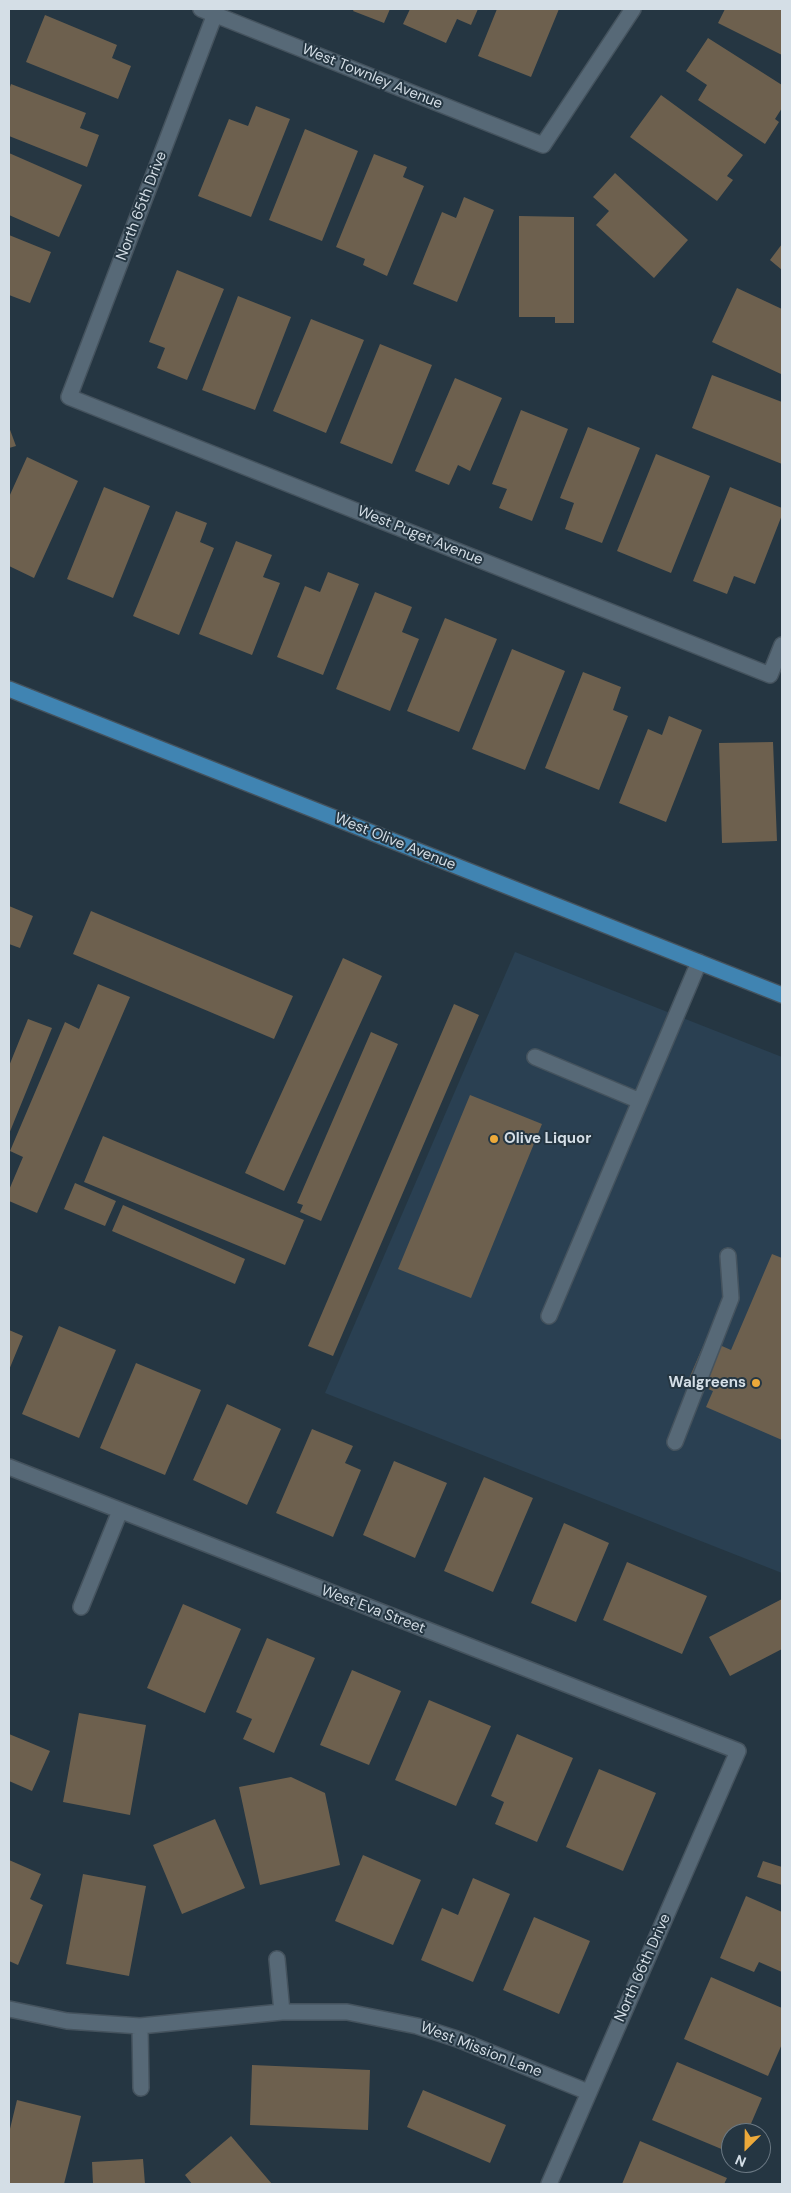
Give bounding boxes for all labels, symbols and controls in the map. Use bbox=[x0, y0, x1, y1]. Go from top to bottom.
street label: West Townley Avenue bbox=[299, 41, 445, 113]
street label: North 65th Drive bbox=[113, 149, 171, 263]
street label: West Puget Avenue bbox=[355, 503, 485, 569]
street label: West Olive Avenue bbox=[332, 810, 458, 874]
place label: Olive Liquor bbox=[504, 1130, 591, 1148]
marker: Olive Liquor bbox=[488, 1133, 500, 1145]
place label: Walgreens bbox=[669, 1374, 746, 1392]
marker: Walgreens bbox=[750, 1377, 762, 1389]
street label: West Eva Street bbox=[318, 1582, 428, 1638]
street label: North 66th Drive bbox=[611, 1911, 675, 2025]
street label: West Mission Lane bbox=[418, 2018, 544, 2082]
north arrow bbox=[721, 2123, 771, 2173]
text: N bbox=[732, 2151, 749, 2171]

